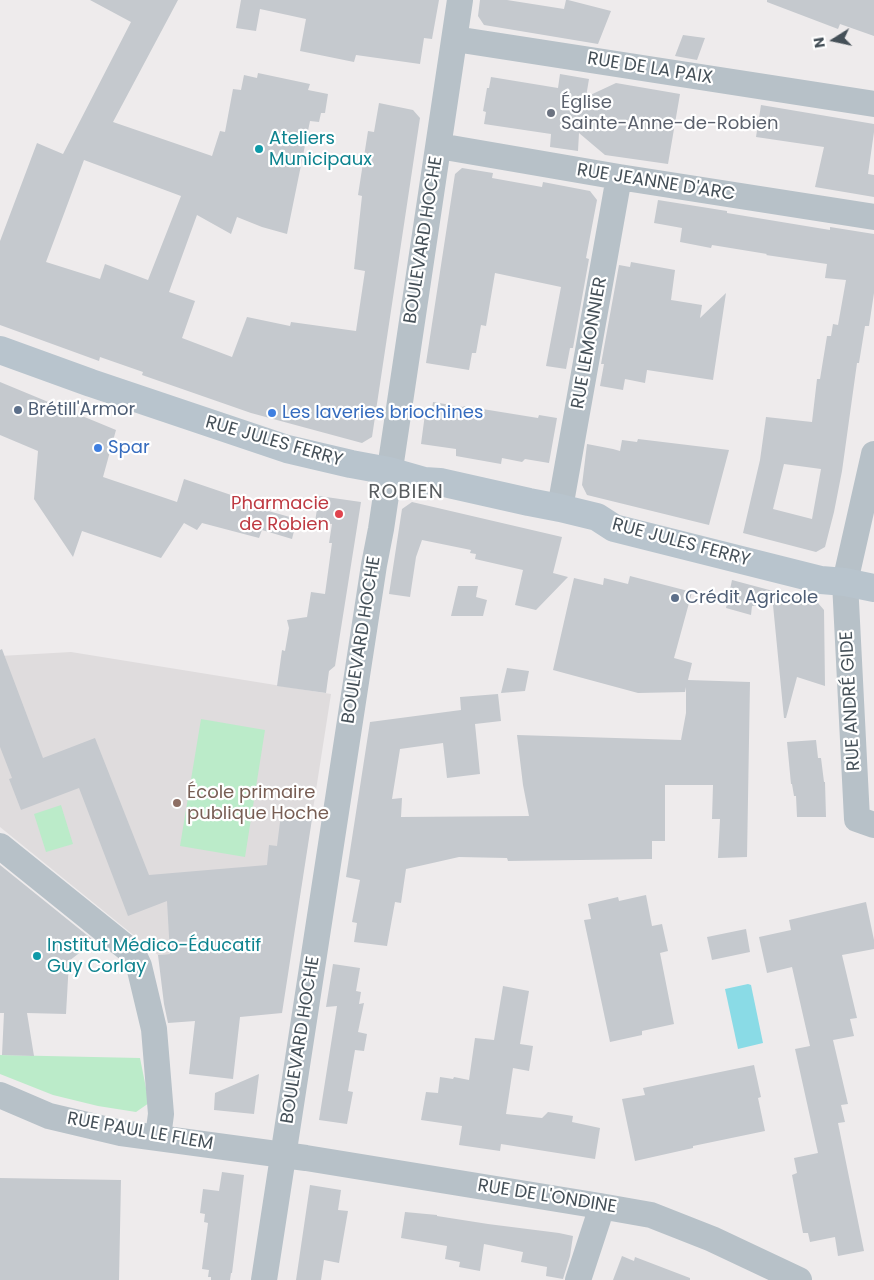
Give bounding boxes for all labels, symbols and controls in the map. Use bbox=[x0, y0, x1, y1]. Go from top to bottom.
north arrow bbox=[809, 15, 859, 65]
text: N bbox=[808, 36, 830, 50]
street label: RUE DE LA PAIX bbox=[586, 48, 714, 90]
place label: Église Sainte-Anne-de-Robien bbox=[561, 92, 779, 134]
marker: Église Sainte-Anne-de-Robien bbox=[545, 107, 557, 119]
place label: Ateliers Municipaux bbox=[269, 128, 372, 170]
marker: Ateliers Municipaux bbox=[253, 143, 265, 155]
street label: BOULEVARD HOCHE bbox=[400, 155, 448, 325]
street label: RUE JEANNE D'ARC bbox=[575, 160, 737, 206]
street label: RUE LEMONNIER bbox=[568, 275, 612, 411]
place label: Brétill'Armor bbox=[28, 399, 135, 421]
place label: Les laveries briochines bbox=[282, 402, 483, 424]
marker: Brétill'Armor bbox=[12, 404, 24, 416]
marker: Les laveries briochines bbox=[266, 407, 278, 419]
street label: RUE JULES FERRY bbox=[203, 412, 345, 472]
place label: Spar bbox=[108, 437, 150, 459]
marker: Spar bbox=[92, 442, 104, 454]
district label: ROBIEN bbox=[368, 481, 444, 505]
place label: Pharmacie de Robien bbox=[231, 493, 329, 536]
marker: Pharmacie de Robien bbox=[333, 508, 345, 520]
street label: RUE JULES FERRY bbox=[610, 514, 752, 572]
street label: BOULEVARD HOCHE bbox=[338, 555, 386, 725]
place label: Crédit Agricole bbox=[685, 587, 818, 609]
marker: Crédit Agricole bbox=[669, 592, 681, 604]
street label: RUE ANDRÉ GIDE bbox=[837, 631, 865, 771]
place label: École primaire publique Hoche bbox=[187, 782, 329, 824]
marker: École primaire publique Hoche bbox=[171, 797, 183, 809]
place label: Institut Médico-Éducatif Guy Corlay bbox=[47, 935, 261, 978]
marker: Institut Médico-Éducatif Guy Corlay bbox=[31, 950, 43, 962]
street label: BOULEVARD HOCHE bbox=[277, 955, 325, 1125]
street label: RUE PAUL LE FLEM bbox=[65, 1109, 215, 1155]
street label: RUE DE L'ONDINE bbox=[476, 1175, 618, 1219]

